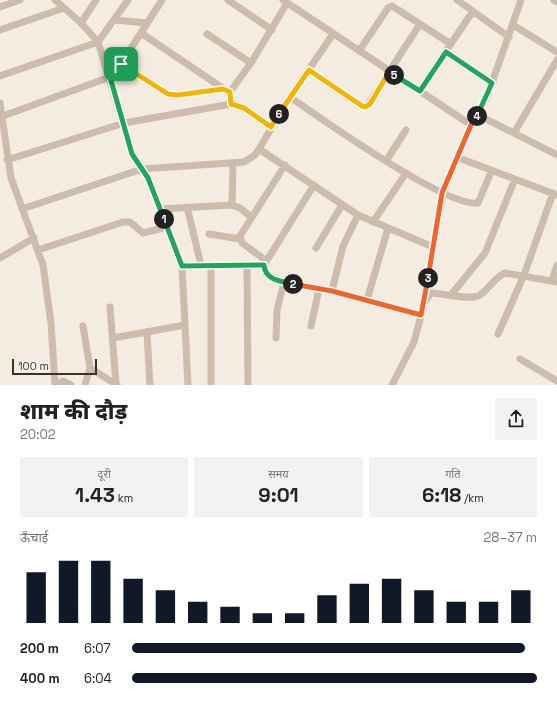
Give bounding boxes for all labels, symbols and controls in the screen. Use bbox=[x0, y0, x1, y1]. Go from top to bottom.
pin bbox=[104, 47, 138, 81]
icon: arrive bbox=[110, 53, 132, 75]
pin: 5 bbox=[384, 65, 404, 85]
text: 5 bbox=[391, 68, 397, 82]
pin: 6 bbox=[269, 104, 289, 124]
pin: 4 bbox=[467, 106, 487, 126]
text: 6 bbox=[276, 107, 282, 121]
text: 4 bbox=[474, 109, 481, 123]
pin: 1 bbox=[154, 209, 174, 229]
text: 1 bbox=[162, 212, 166, 226]
pin: 3 bbox=[418, 268, 438, 288]
text: 3 bbox=[425, 271, 431, 285]
pin: 2 bbox=[283, 274, 303, 294]
text: 2 bbox=[290, 277, 296, 291]
scale bar bbox=[12, 357, 97, 376]
text: 100 m bbox=[18, 359, 49, 373]
text: शाम की दौड़ bbox=[20, 397, 127, 425]
button: share bbox=[495, 398, 537, 440]
text: 20:02 bbox=[20, 426, 56, 443]
text: दूरी bbox=[98, 467, 111, 481]
text: समय bbox=[268, 467, 289, 481]
text: गति bbox=[445, 467, 460, 481]
text: 1.43 bbox=[75, 482, 115, 508]
text: 9:01 bbox=[258, 482, 299, 508]
text: 6:18 bbox=[422, 482, 461, 508]
text: km bbox=[115, 491, 133, 505]
text: /km bbox=[461, 491, 484, 505]
text: ऊँचाई bbox=[20, 529, 48, 546]
text: 28–37 m bbox=[483, 529, 537, 546]
text: 200 m bbox=[20, 640, 59, 657]
text: 6:07 bbox=[84, 640, 111, 657]
text: 400 m bbox=[20, 670, 60, 687]
text: 6:04 bbox=[84, 670, 112, 687]

